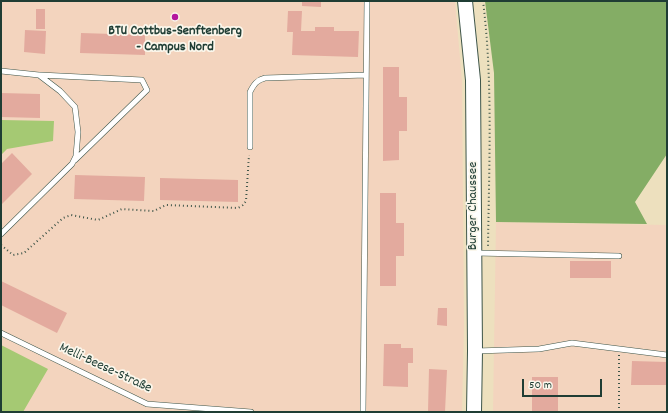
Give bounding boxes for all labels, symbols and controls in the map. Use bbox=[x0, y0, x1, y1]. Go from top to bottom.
marker: BTU Cottbus-Senftenberg - Campus Nord bbox=[170, 12, 180, 22]
place label: BTU Cottbus-Senftenberg - Campus Nord bbox=[108, 24, 242, 56]
street label: Burger Chaussee bbox=[466, 162, 482, 250]
street label: Melli-Beese-Straße bbox=[56, 340, 154, 398]
scale bar bbox=[524, 371, 604, 397]
text: 50 m bbox=[529, 377, 552, 394]

